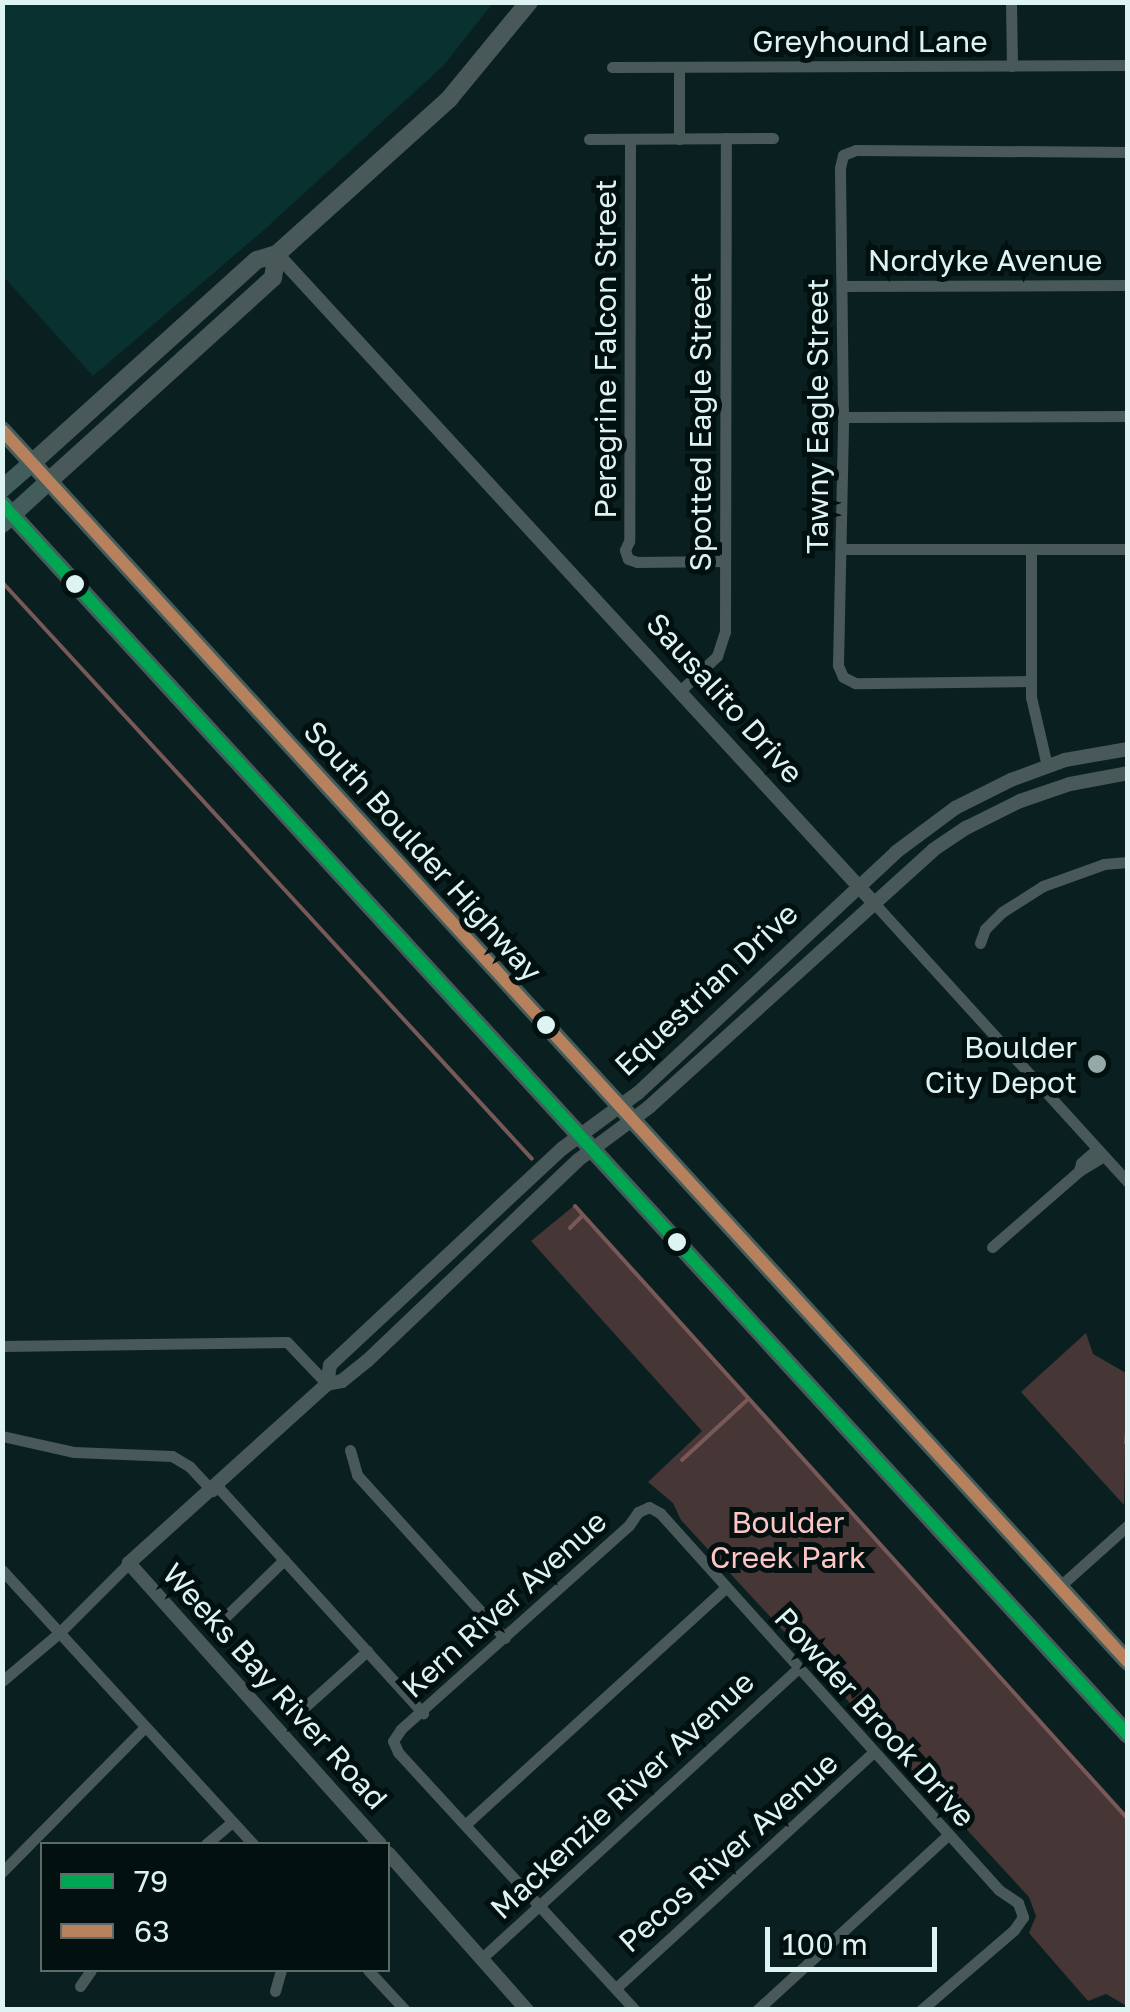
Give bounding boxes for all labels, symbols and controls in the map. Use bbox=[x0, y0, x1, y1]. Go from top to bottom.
street label: Greyhound Lane bbox=[752, 23, 988, 59]
street label: Peregrine Falcon Street bbox=[587, 179, 623, 519]
street label: Nordyke Avenue bbox=[868, 242, 1102, 278]
street label: Spotted Eagle Street bbox=[682, 272, 718, 572]
street label: Tawny Eagle Street bbox=[799, 278, 835, 554]
unlabelled marker bbox=[65, 574, 85, 594]
street label: Sausalito Drive bbox=[639, 605, 811, 791]
street label: South Boulder Highway bbox=[296, 713, 550, 989]
street label: Equestrian Drive bbox=[607, 895, 805, 1083]
unlabelled marker bbox=[536, 1015, 556, 1035]
place label: Boulder City Depot bbox=[925, 1029, 1077, 1100]
marker: Boulder City Depot bbox=[1086, 1053, 1108, 1075]
unlabelled marker bbox=[667, 1232, 687, 1252]
street label: Kern River Avenue bbox=[394, 1503, 614, 1705]
park label: Boulder Creek Park bbox=[710, 1504, 866, 1574]
street label: Weeks Bay River Road bbox=[155, 1556, 395, 1816]
street label: Powder Brook Drive bbox=[767, 1600, 983, 1834]
street label: Mackenzie River Avenue bbox=[483, 1664, 761, 1926]
street label: Pecos River Avenue bbox=[611, 1744, 845, 1960]
legend bbox=[40, 1842, 390, 1972]
text: 79 bbox=[134, 1863, 168, 1899]
scale bar bbox=[770, 1907, 942, 1969]
text: 63 bbox=[134, 1913, 170, 1949]
text: 100 m bbox=[782, 1926, 868, 1962]

